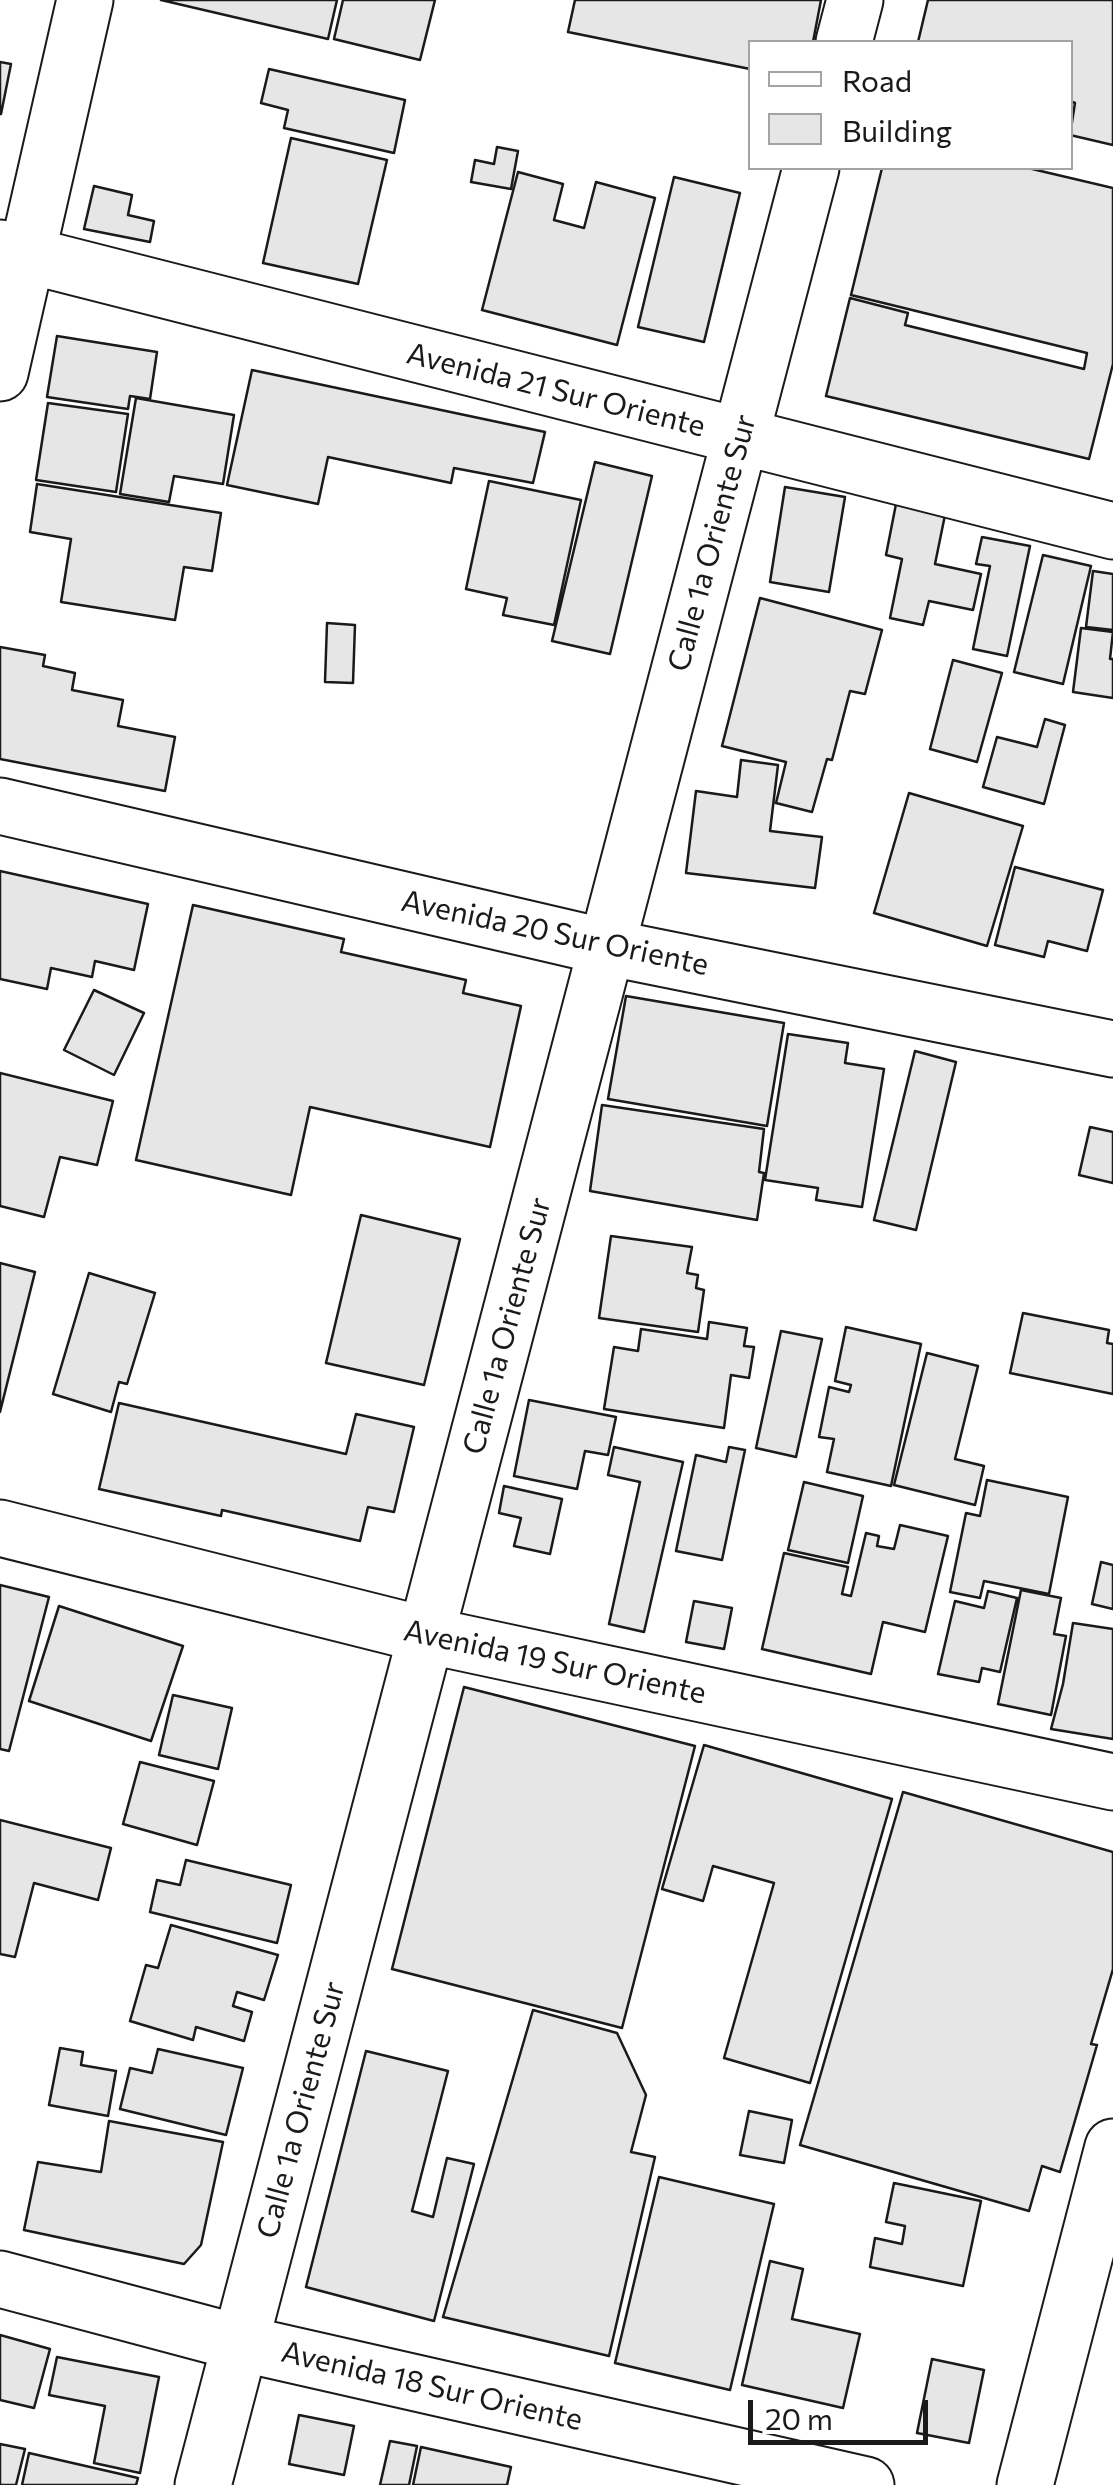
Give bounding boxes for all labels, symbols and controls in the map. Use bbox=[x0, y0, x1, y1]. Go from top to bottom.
legend bbox=[748, 40, 1073, 170]
text: Road bbox=[842, 61, 912, 98]
text: Building bbox=[842, 111, 952, 148]
street label: Avenida 21 Sur Oriente bbox=[403, 335, 709, 445]
street label: Calle 1a Oriente Sur bbox=[660, 411, 764, 675]
street label: Avenida 20 Sur Oriente bbox=[398, 883, 712, 983]
street label: Calle 1a Oriente Sur bbox=[455, 1194, 559, 1458]
street label: Avenida 19 Sur Oriente bbox=[401, 1612, 709, 1712]
street label: Calle 1a Oriente Sur bbox=[249, 1978, 353, 2242]
street label: Avenida 18 Sur Oriente bbox=[278, 2334, 586, 2438]
scale bar bbox=[753, 2380, 933, 2442]
text: 20 m bbox=[765, 2399, 833, 2436]

